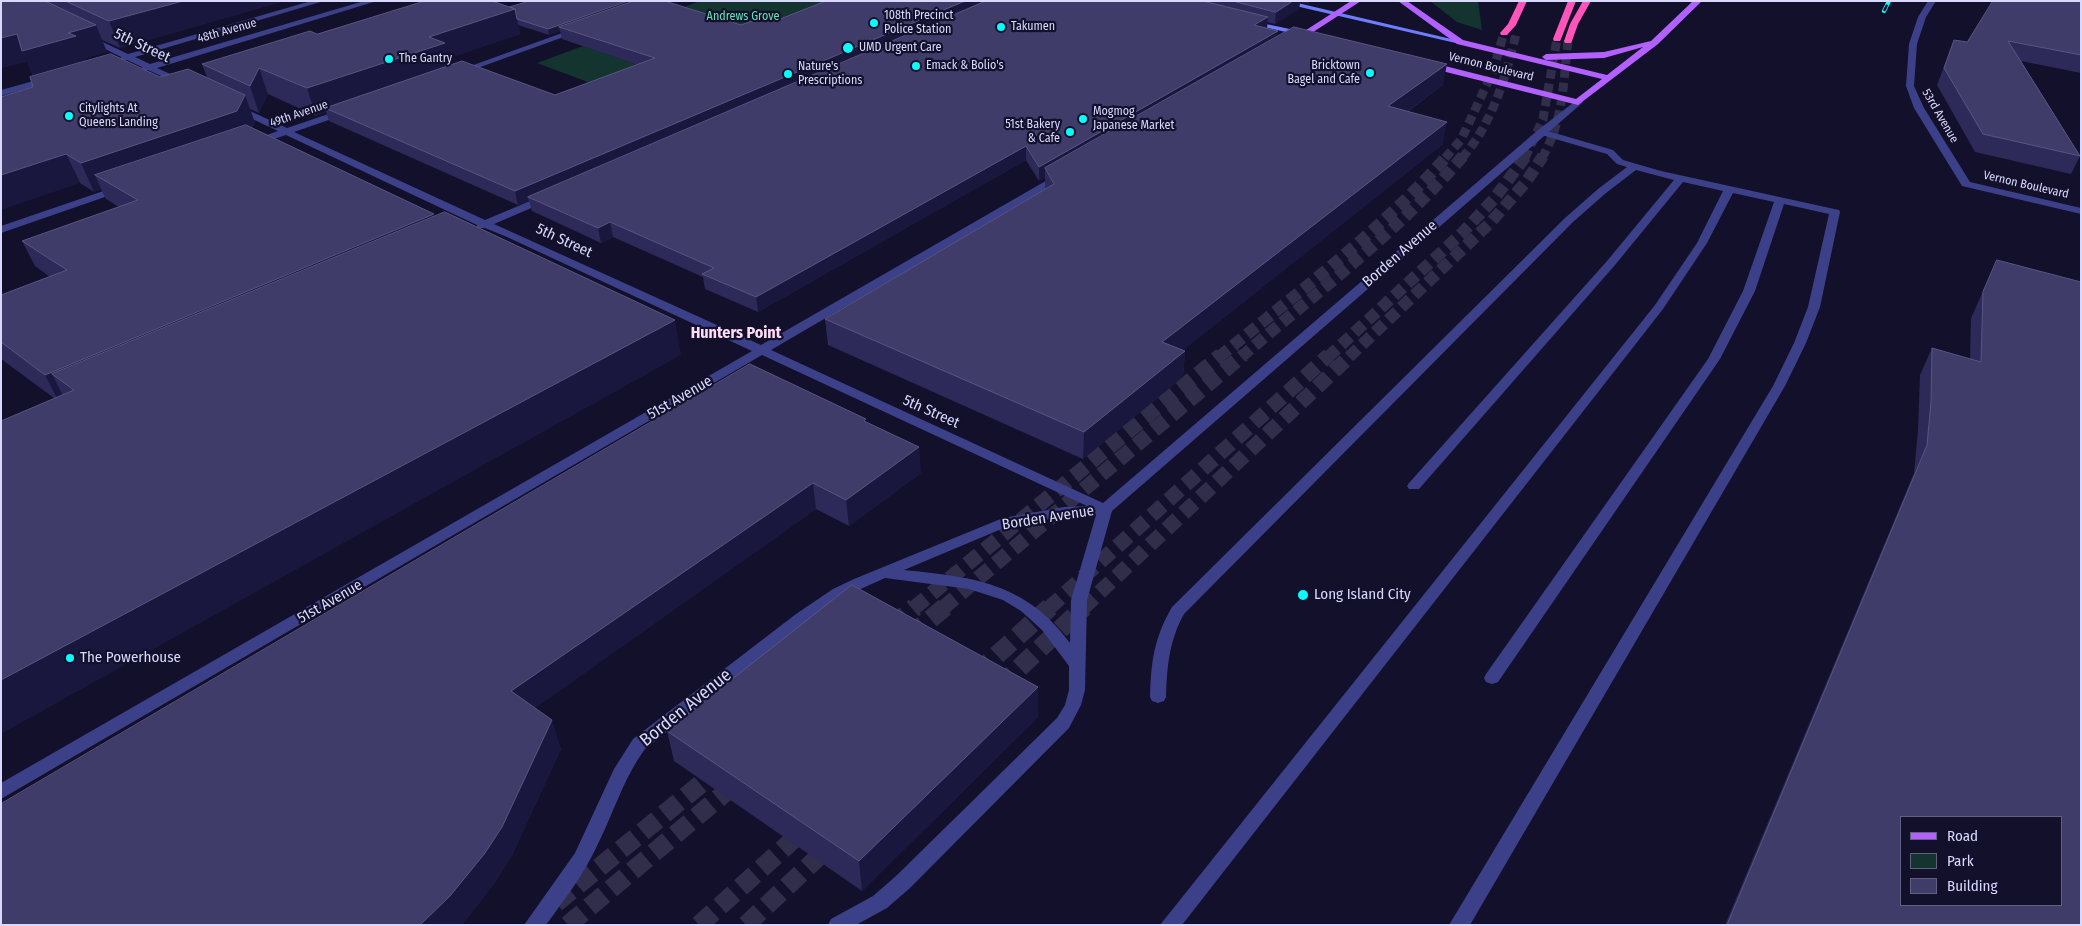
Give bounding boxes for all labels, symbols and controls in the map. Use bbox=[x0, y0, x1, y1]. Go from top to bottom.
place label: 108th Precinct Police Station bbox=[884, 9, 953, 37]
park label: Andrews Grove bbox=[707, 10, 779, 24]
street label: 48th Avenue bbox=[196, 16, 258, 46]
marker: 108th Precinct Police Station bbox=[868, 17, 880, 29]
place label: Takumen bbox=[1011, 20, 1055, 34]
marker: Takumen bbox=[995, 21, 1007, 33]
street label: 5th Street bbox=[111, 25, 173, 67]
marker: UMD Urgent Care bbox=[841, 41, 855, 55]
place label: UMD Urgent Care bbox=[859, 41, 942, 55]
street label: Vernon Boulevard bbox=[1447, 49, 1535, 85]
place label: The Gantry bbox=[399, 52, 452, 66]
marker: The Gantry bbox=[383, 53, 395, 65]
place label: Emack & Bolio's bbox=[926, 59, 1004, 73]
place label: Bricktown Bagel and Cafe bbox=[1288, 59, 1360, 87]
place label: Nature's Prescriptions bbox=[798, 60, 862, 88]
marker: Emack & Bolio's bbox=[910, 60, 922, 72]
marker: Bricktown Bagel and Cafe bbox=[1364, 67, 1376, 79]
marker: Nature's Prescriptions bbox=[782, 68, 794, 80]
street label: 53rd Avenue bbox=[1919, 86, 1961, 146]
street label: 49th Avenue bbox=[268, 97, 330, 131]
place label: Citylights At Queens Landing bbox=[79, 102, 158, 130]
place label: Mogmog Japanese Market bbox=[1093, 105, 1174, 133]
marker: Citylights At Queens Landing bbox=[63, 110, 75, 122]
marker: Mogmog Japanese Market bbox=[1077, 113, 1089, 125]
place label: 51st Bakery & Cafe bbox=[1005, 118, 1060, 146]
marker: 51st Bakery & Cafe bbox=[1064, 126, 1076, 138]
street label: Vernon Boulevard bbox=[1982, 168, 2070, 202]
street label: Borden Avenue bbox=[1359, 217, 1441, 291]
street label: 5th Street bbox=[533, 220, 595, 262]
district label: Hunters Point bbox=[691, 324, 781, 344]
street label: 51st Avenue bbox=[644, 372, 716, 424]
street label: 5th Street bbox=[900, 392, 962, 432]
street label: Borden Avenue bbox=[1001, 502, 1095, 534]
street label: 51st Avenue bbox=[294, 576, 366, 628]
place label: Long Island City bbox=[1314, 586, 1411, 604]
marker: Long Island City bbox=[1296, 588, 1310, 602]
place label: The Powerhouse bbox=[80, 649, 181, 667]
marker: The Powerhouse bbox=[64, 652, 76, 664]
street label: Borden Avenue bbox=[636, 665, 736, 751]
legend bbox=[1900, 816, 2062, 906]
text: Road bbox=[1947, 827, 1978, 845]
text: Park bbox=[1947, 852, 1974, 870]
text: Building bbox=[1947, 877, 1998, 895]

